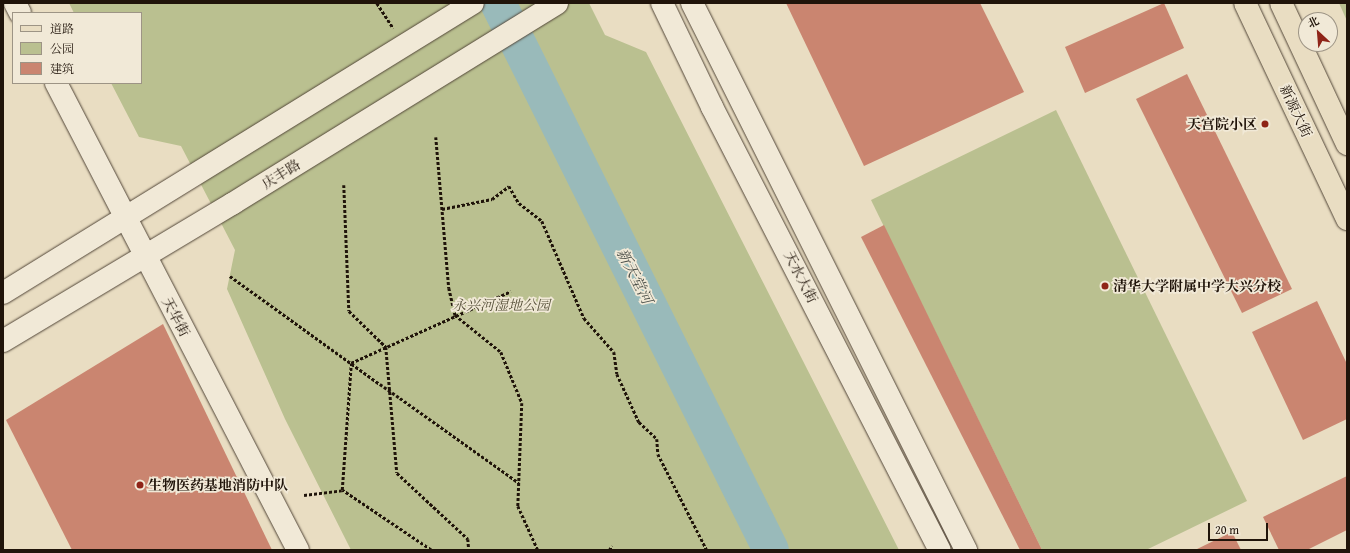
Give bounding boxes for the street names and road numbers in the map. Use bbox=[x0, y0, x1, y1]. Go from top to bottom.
street label: 新源大街 bbox=[1277, 82, 1315, 140]
street label: 庆丰路 bbox=[259, 156, 303, 192]
street label: 天水大街 bbox=[781, 248, 821, 306]
street label: 天华街 bbox=[159, 295, 193, 339]

